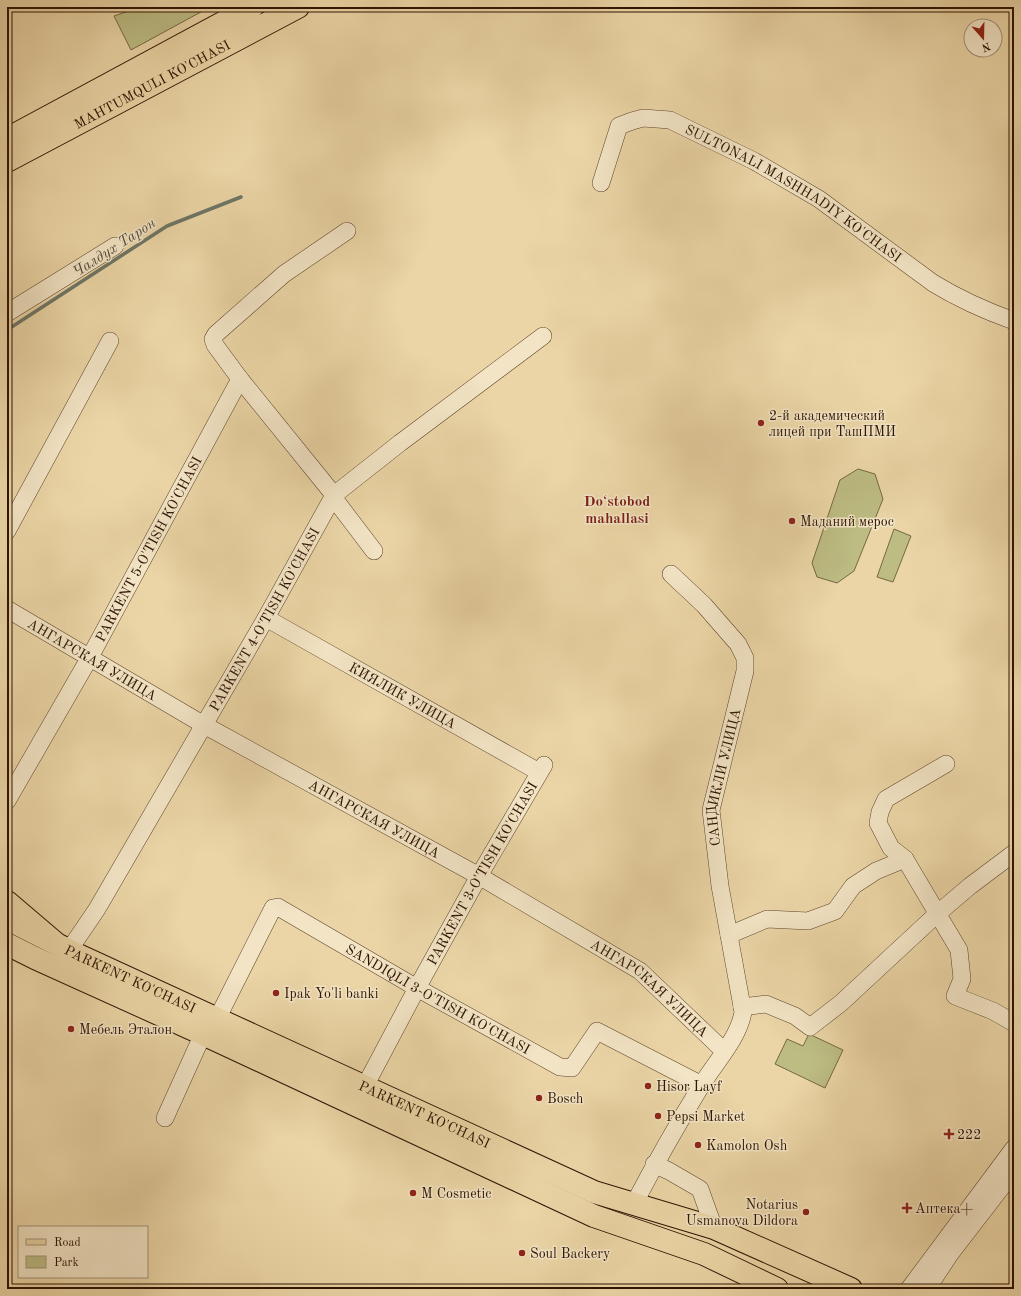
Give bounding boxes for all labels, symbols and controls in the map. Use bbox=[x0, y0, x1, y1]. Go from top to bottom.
north arrow bbox=[963, 18, 1003, 58]
street label: MAHTUMQULI KO'CHASI bbox=[72, 38, 233, 132]
text: N bbox=[980, 39, 992, 53]
street label: SULTONALI MASHHADIY KO'CHASI bbox=[683, 123, 904, 265]
water label: Чалдух Тарон bbox=[71, 216, 159, 281]
place label: 2-й академический лицей при ТашПМИ bbox=[769, 409, 896, 439]
marker: 2-й академический лицей при ТашПМИ bbox=[756, 418, 766, 428]
street label: PARKENT 5-O'TISH KO'CHASI bbox=[94, 454, 205, 644]
district label: Doʻstobod mahallasi bbox=[584, 495, 650, 527]
place label: Маданий мерос bbox=[800, 515, 894, 529]
marker: Маданий мерос bbox=[787, 516, 797, 526]
street label: PARKENT 4-O'TISH KO'CHASI bbox=[207, 526, 322, 714]
street label: АНГАРСКАЯ УЛИЦА bbox=[25, 617, 159, 704]
street label: КИЯЛИК УЛИЦА bbox=[346, 660, 458, 732]
street label: САНДИКЛИ УЛИЦА bbox=[705, 707, 744, 847]
street label: АНГАРСКАЯ УЛИЦА bbox=[306, 778, 442, 861]
street label: PARKENT 3-O'TISH KO'CHASI bbox=[425, 780, 541, 968]
street label: АНГАРСКАЯ УЛИЦА bbox=[588, 937, 711, 1040]
street label: SANDIQLI 3-O'TISH KO'CHASI bbox=[343, 942, 532, 1057]
street label: PARKENT KO'CHASI bbox=[62, 943, 198, 1016]
place label: Ipak Yo'li banki bbox=[284, 987, 379, 1001]
marker: Ipak Yo'li banki bbox=[271, 988, 281, 998]
place label: Мебель Эталон bbox=[79, 1023, 173, 1037]
marker: Мебель Эталон bbox=[66, 1024, 76, 1034]
street label: PARKENT KO'CHASI bbox=[356, 1079, 492, 1151]
place label: Hisor Layf bbox=[656, 1080, 723, 1094]
marker: Hisor Layf bbox=[643, 1081, 653, 1091]
place label: Bosch bbox=[547, 1092, 584, 1106]
marker: Bosch bbox=[534, 1093, 544, 1103]
place label: Pepsi Market bbox=[666, 1110, 745, 1124]
marker: Pepsi Market bbox=[653, 1111, 663, 1121]
place label: 222 bbox=[957, 1128, 981, 1142]
marker: 222 bbox=[944, 1129, 954, 1139]
place label: Kamolon Osh bbox=[706, 1139, 788, 1153]
marker: Kamolon Osh bbox=[693, 1140, 703, 1150]
place label: M Cosmetic bbox=[421, 1187, 491, 1201]
marker: M Cosmetic bbox=[408, 1188, 418, 1198]
place label: Notarius Usmanova Dildora bbox=[686, 1198, 798, 1228]
place label: Аптека+ bbox=[915, 1202, 974, 1216]
marker: Аптека+ bbox=[902, 1203, 912, 1213]
marker: Notarius Usmanova Dildora bbox=[801, 1207, 811, 1217]
legend bbox=[18, 1226, 148, 1278]
text: Road bbox=[54, 1237, 81, 1249]
place label: Soul Backery bbox=[530, 1247, 611, 1261]
marker: Soul Backery bbox=[517, 1248, 527, 1258]
text: Park bbox=[54, 1257, 79, 1269]

